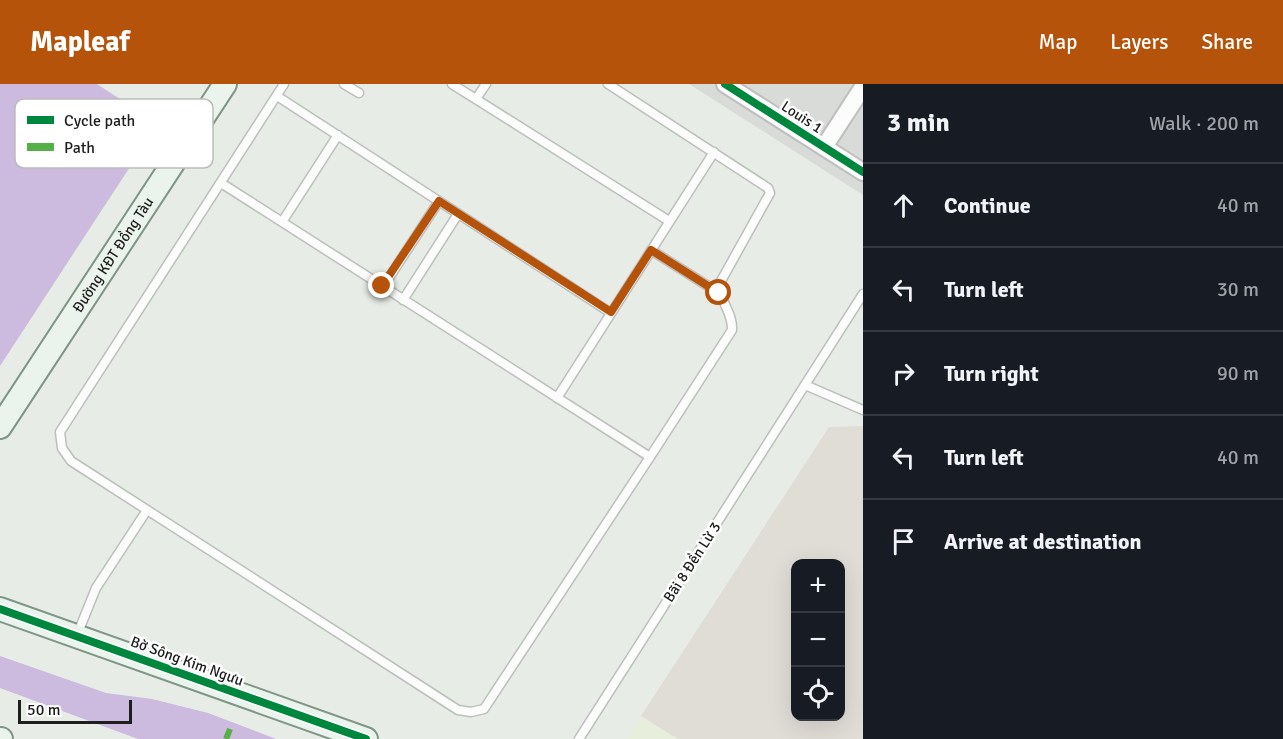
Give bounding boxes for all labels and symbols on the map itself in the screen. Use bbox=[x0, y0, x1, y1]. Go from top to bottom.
street label: Louis 1 bbox=[778, 97, 826, 137]
legend bbox=[15, 99, 213, 168]
text: Cycle path bbox=[64, 111, 135, 131]
text: Path bbox=[64, 138, 95, 158]
street label: Đường KĐT Đồng Tàu bbox=[69, 194, 157, 316]
route end bbox=[368, 272, 394, 298]
route start bbox=[705, 279, 731, 305]
street label: Bãi 8 Đền Lừ 3 bbox=[659, 519, 725, 605]
street label: Bờ Sông Kim Ngưu bbox=[128, 632, 246, 690]
scale bar bbox=[18, 697, 132, 724]

